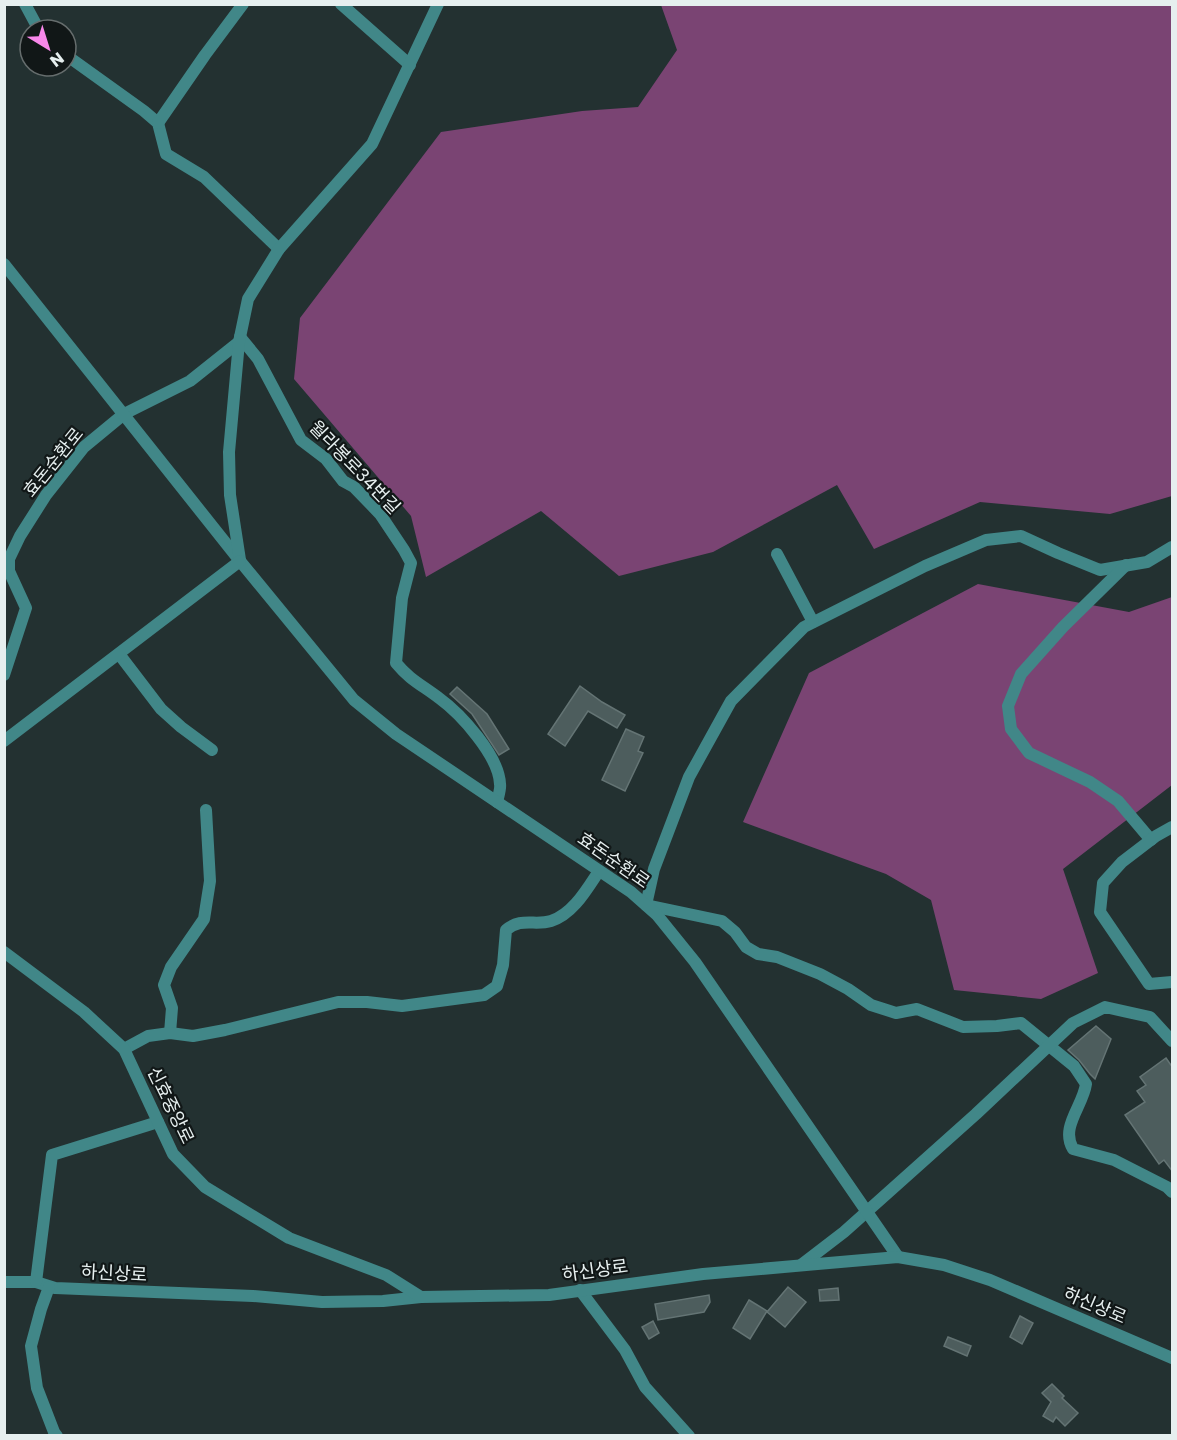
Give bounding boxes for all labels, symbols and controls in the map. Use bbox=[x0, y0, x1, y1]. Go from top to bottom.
north arrow bbox=[18, 18, 78, 78]
text: N bbox=[45, 47, 69, 72]
street label: 월라봉로34번길 bbox=[304, 415, 406, 519]
street label: 효돈순환로 bbox=[17, 422, 89, 502]
street label: 효돈순환로 bbox=[573, 826, 655, 894]
street label: 신효중앙로 bbox=[142, 1062, 200, 1148]
street label: 하신상로 bbox=[560, 1253, 630, 1287]
street label: 하신상로 bbox=[80, 1259, 148, 1287]
street label: 하신상로 bbox=[1060, 1281, 1130, 1329]

